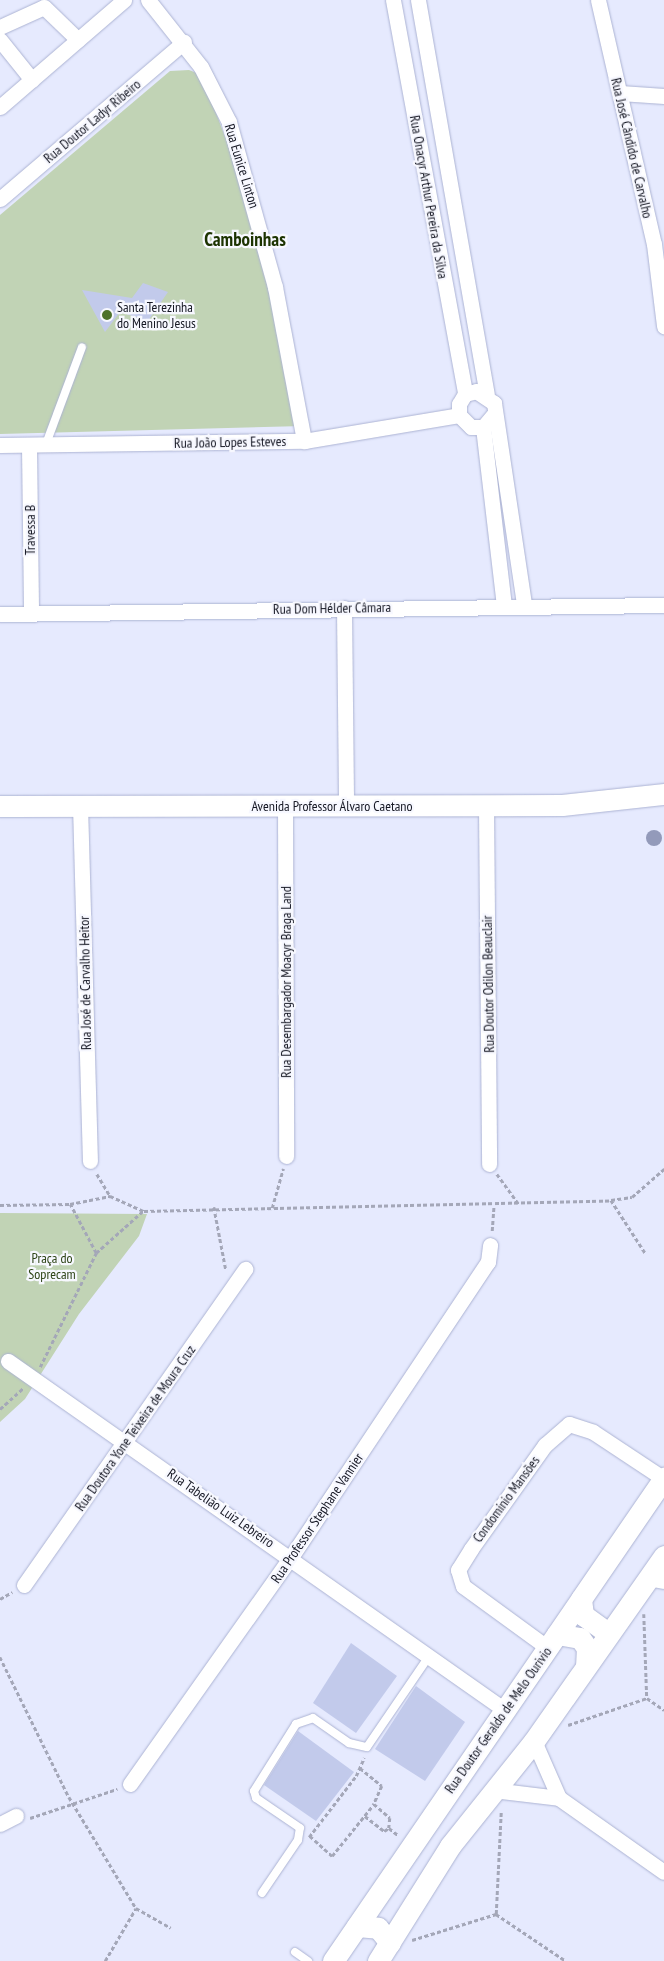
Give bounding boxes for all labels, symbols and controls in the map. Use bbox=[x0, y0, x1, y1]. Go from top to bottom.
street label: Rua Doutor Ladyr Ribeiro bbox=[40, 76, 144, 166]
street label: Rua José Cândido de Carvalho bbox=[608, 76, 656, 220]
street label: Rua Onacyr Arthur Pereira da Silva bbox=[406, 114, 452, 280]
street label: Rua Eunice Linton bbox=[221, 122, 263, 210]
district label: Camboinhas bbox=[204, 229, 286, 251]
place label: Santa Terezinha do Menino Jesus bbox=[117, 299, 196, 332]
marker: Santa Terezinha do Menino Jesus bbox=[101, 309, 113, 321]
street label: Rua João Lopes Esteves bbox=[174, 433, 286, 451]
street label: Travessa B bbox=[22, 505, 38, 555]
street label: Rua Dom Hélder Câmara bbox=[273, 599, 391, 617]
street label: Avenida Professor Álvaro Caetano bbox=[251, 798, 413, 814]
street label: Rua Desembargador Moacyr Braga Land bbox=[278, 886, 294, 1078]
street label: Rua Doutor Odilon Beauclair bbox=[478, 915, 498, 1053]
street label: Rua José de Carvalho Heitor bbox=[75, 916, 95, 1050]
park label: Praça do Soprecam bbox=[28, 1250, 76, 1282]
street label: Rua Doutora Yone Teixeira de Moura Cruz bbox=[71, 1342, 199, 1514]
street label: Rua Professor Stephane Vannier bbox=[267, 1450, 367, 1586]
street label: Condomínio Mansões bbox=[469, 1453, 543, 1545]
street label: Rua Tabelião Luiz Lebreiro bbox=[164, 1465, 278, 1551]
street label: Rua Doutor Geraldo de Melo Ourivio bbox=[441, 1644, 555, 1796]

